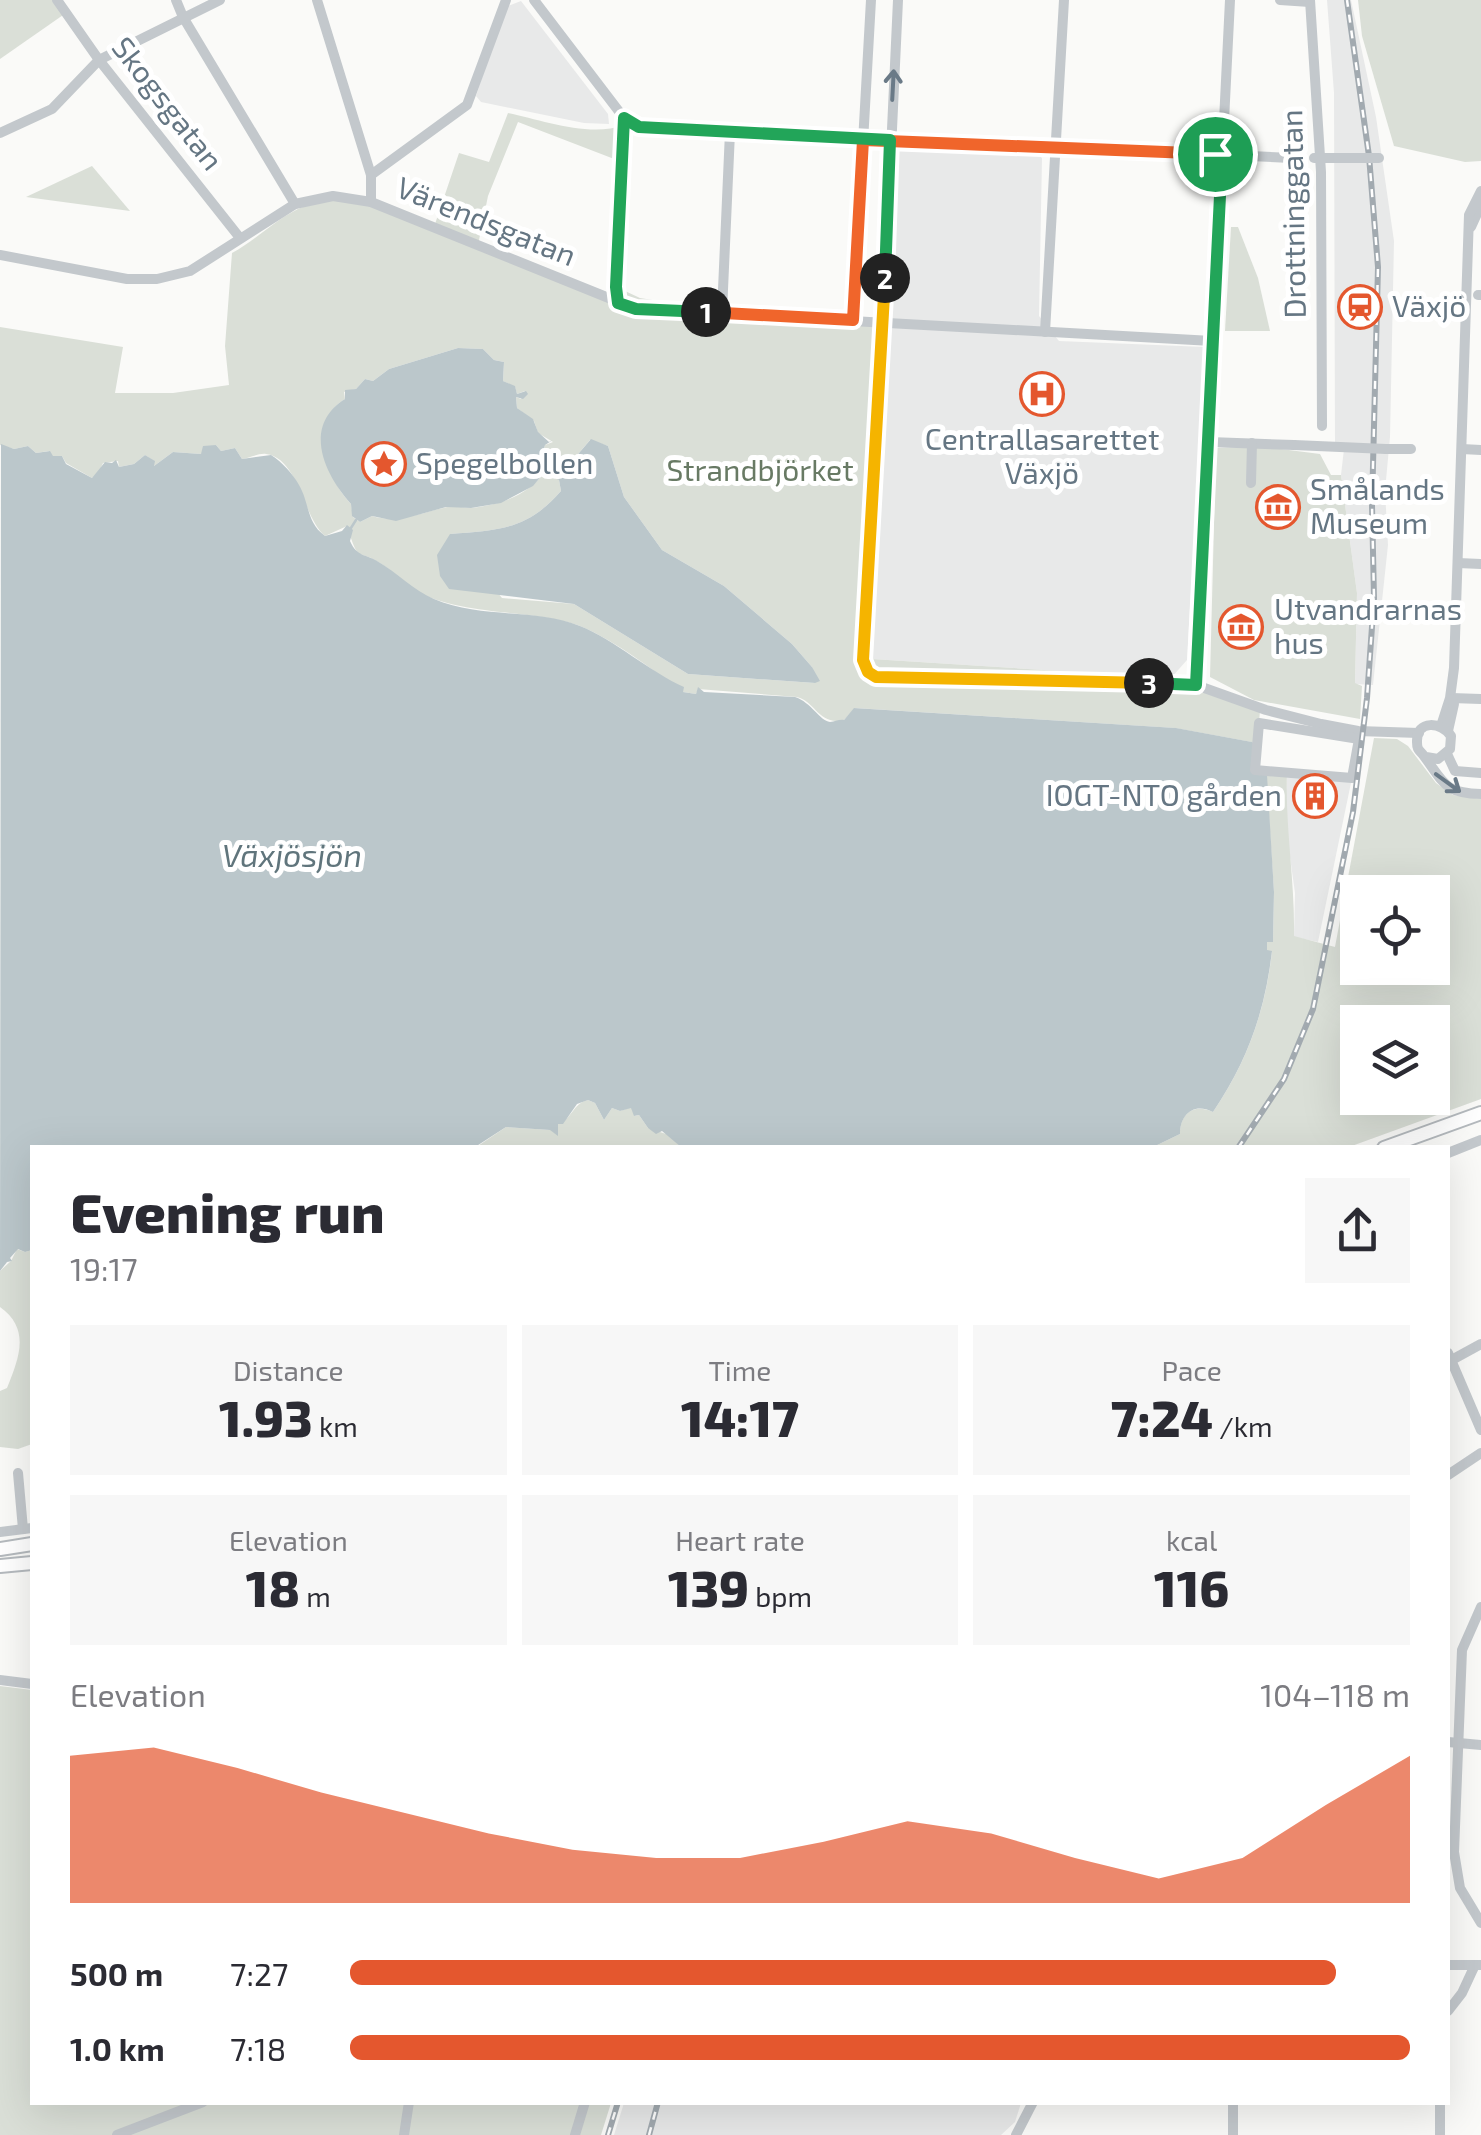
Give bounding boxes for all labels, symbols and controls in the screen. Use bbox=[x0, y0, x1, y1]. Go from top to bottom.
street label: Skogsgatan bbox=[105, 29, 232, 177]
one-way arrow bbox=[884, 70, 903, 102]
street label: Drottninggatan bbox=[1272, 109, 1312, 319]
pin bbox=[1173, 112, 1258, 197]
icon: arrive bbox=[1188, 127, 1243, 182]
street label: Värendsgatan bbox=[392, 168, 582, 272]
pin: 2 bbox=[860, 253, 910, 303]
text: 2 bbox=[877, 261, 893, 295]
station icon: Växjö bbox=[1337, 284, 1383, 330]
pin: 1 bbox=[681, 287, 731, 337]
place label: Växjö bbox=[1392, 287, 1466, 323]
text: 1 bbox=[700, 295, 712, 329]
hospital icon: Centrallasarettet Växjö bbox=[1019, 371, 1065, 417]
place label: Centrallasarettet Växjö bbox=[925, 420, 1159, 490]
place icon: Spegelbollen bbox=[361, 441, 407, 487]
place label: Spegelbollen bbox=[416, 444, 593, 480]
park label: Strandbjörket bbox=[666, 451, 854, 487]
place label: Smålands Museum bbox=[1310, 470, 1445, 540]
museum icon: Smålands Museum bbox=[1255, 484, 1301, 530]
place label: Utvandrarnas hus bbox=[1274, 590, 1462, 660]
museum icon: Utvandrarnas hus bbox=[1218, 604, 1264, 650]
pin: 3 bbox=[1124, 658, 1174, 708]
text: 3 bbox=[1141, 666, 1157, 700]
one-way arrow bbox=[1434, 772, 1462, 793]
building icon: IOGT-NTO gården bbox=[1292, 773, 1338, 819]
place label: IOGT-NTO gården bbox=[1046, 776, 1282, 812]
water label: Växjösjön bbox=[222, 835, 362, 874]
map controls bbox=[1340, 875, 1450, 1115]
button: locate bbox=[1340, 875, 1450, 985]
button: layers bbox=[1340, 1005, 1450, 1115]
text: Evening run bbox=[70, 1178, 385, 1244]
button: share bbox=[1305, 1178, 1410, 1283]
text: 19:17 bbox=[70, 1249, 138, 1287]
text: Distance bbox=[233, 1353, 344, 1387]
text: Time bbox=[709, 1353, 771, 1387]
text: Pace bbox=[1162, 1353, 1222, 1387]
text: 1.93 bbox=[219, 1387, 313, 1447]
text: 14:17 bbox=[681, 1387, 799, 1447]
text: 7:24 bbox=[1111, 1387, 1213, 1447]
text: km bbox=[313, 1409, 358, 1443]
text: /km bbox=[1213, 1409, 1273, 1443]
text: Elevation bbox=[229, 1523, 348, 1557]
text: Heart rate bbox=[675, 1523, 805, 1557]
text: kcal bbox=[1166, 1523, 1217, 1557]
text: 18 bbox=[246, 1557, 300, 1617]
text: 139 bbox=[668, 1557, 749, 1617]
text: 116 bbox=[1154, 1557, 1229, 1617]
text: m bbox=[300, 1579, 331, 1613]
text: bpm bbox=[749, 1579, 812, 1613]
text: Elevation bbox=[70, 1675, 206, 1713]
text: 104–118 m bbox=[1260, 1675, 1410, 1713]
text: 500 m bbox=[70, 1954, 163, 1992]
text: 7:27 bbox=[230, 1954, 288, 1992]
text: 1.0 km bbox=[70, 2029, 165, 2067]
text: 7:18 bbox=[230, 2029, 286, 2067]

